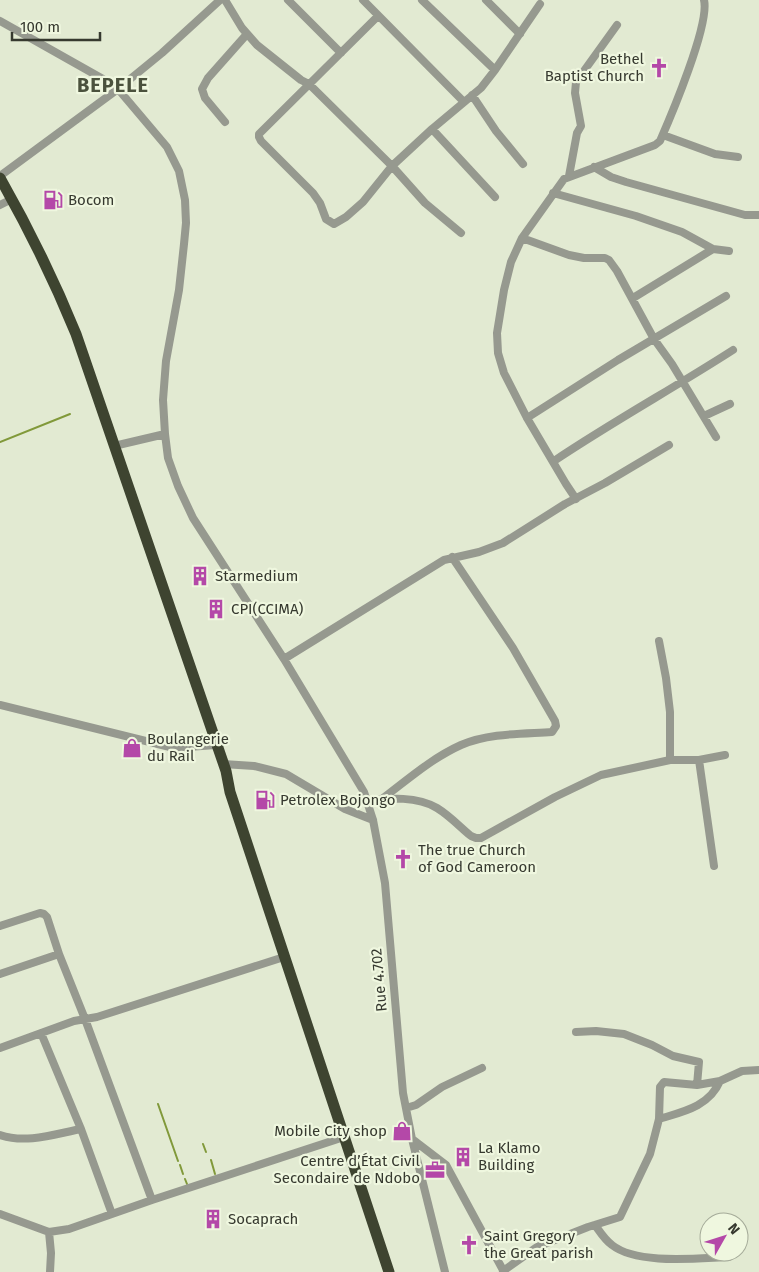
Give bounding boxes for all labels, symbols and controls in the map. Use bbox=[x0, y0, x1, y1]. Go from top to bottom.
scale bar bbox=[12, 10, 100, 42]
text: 100 m bbox=[20, 18, 60, 36]
place label: Bethel Baptist Church bbox=[545, 50, 645, 85]
church icon: Bethel Baptist Church bbox=[648, 57, 670, 79]
district label: BEPELE bbox=[77, 73, 149, 97]
fuel station icon: Bocom bbox=[42, 189, 64, 211]
place label: Bocom bbox=[68, 191, 114, 209]
building icon: Starmedium bbox=[189, 565, 211, 587]
place label: Starmedium bbox=[215, 567, 298, 585]
building icon: CPI(CCIMA) bbox=[205, 598, 227, 620]
place label: CPI(CCIMA) bbox=[231, 600, 304, 618]
place label: Boulangerie du Rail bbox=[147, 730, 229, 765]
shop icon: Boulangerie du Rail bbox=[121, 737, 143, 759]
fuel station icon: Petrolex Bojongo bbox=[254, 789, 276, 811]
place label: Petrolex Bojongo bbox=[280, 791, 396, 809]
place label: The true Church of God Cameroon bbox=[418, 841, 536, 876]
church icon: The true Church of God Cameroon bbox=[392, 848, 414, 870]
street label: Rue 4.702 bbox=[367, 948, 391, 1012]
shop icon: Mobile City shop bbox=[391, 1120, 413, 1142]
place label: Mobile City shop bbox=[274, 1122, 387, 1140]
place label: La Klamo Building bbox=[478, 1139, 540, 1174]
building icon: La Klamo Building bbox=[452, 1146, 474, 1168]
place label: Centre d’État Civil Secondaire de Ndobo bbox=[274, 1152, 421, 1187]
office icon: Centre d’État Civil Secondaire de Ndobo bbox=[424, 1159, 446, 1181]
building icon: Socaprach bbox=[202, 1208, 224, 1230]
place label: Socaprach bbox=[228, 1210, 298, 1228]
north arrow bbox=[699, 1212, 749, 1262]
text: N bbox=[724, 1220, 743, 1238]
place label: Saint Gregory the Great parish bbox=[484, 1227, 593, 1262]
church icon: Saint Gregory the Great parish bbox=[458, 1234, 480, 1256]

